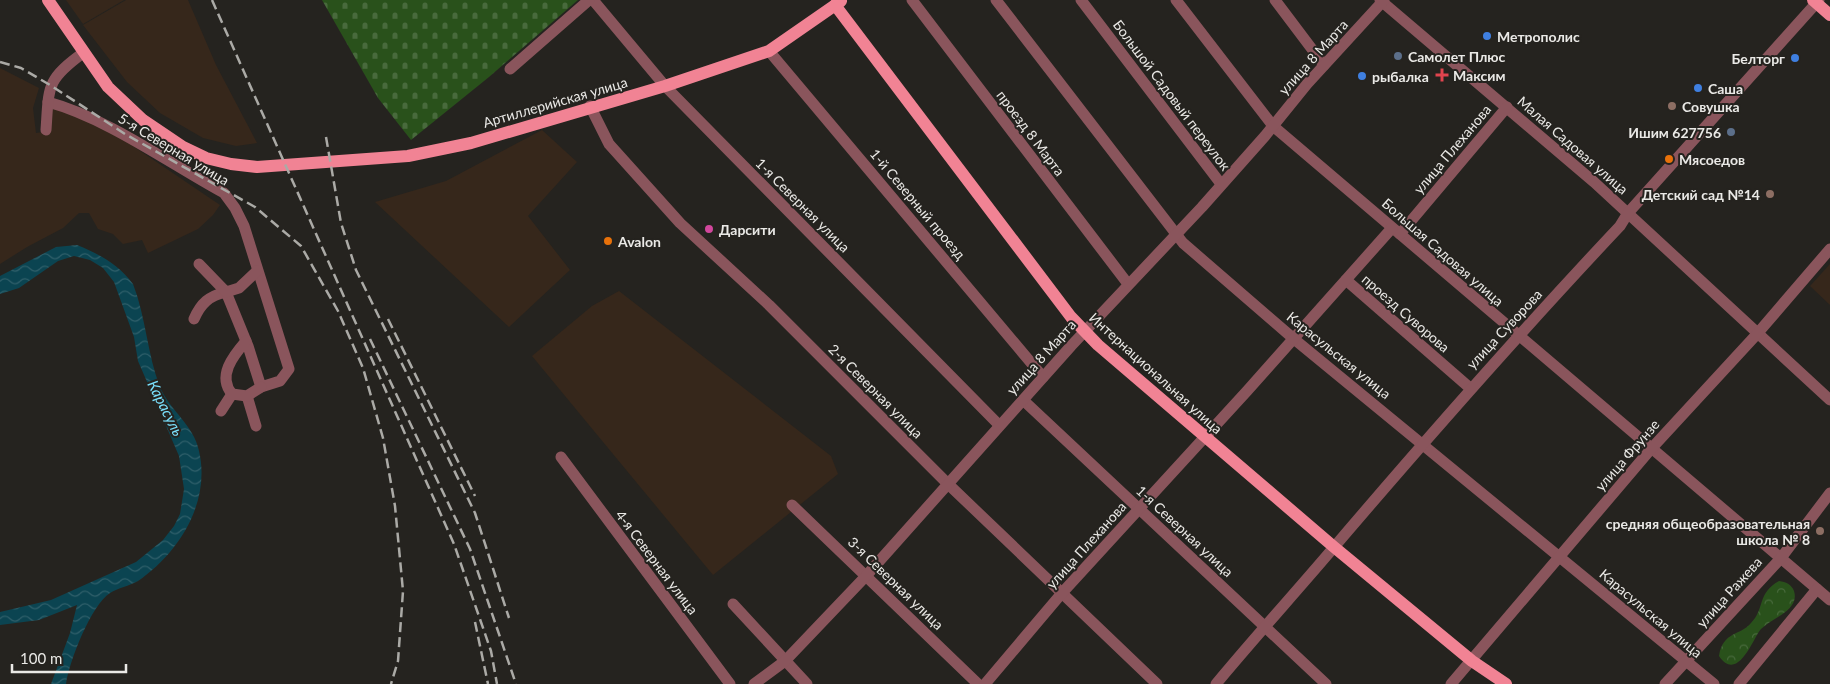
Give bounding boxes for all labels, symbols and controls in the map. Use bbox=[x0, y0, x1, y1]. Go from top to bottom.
street label: Большой Садовый переулок bbox=[1110, 16, 1235, 174]
street label: улица 8 Марта bbox=[1275, 16, 1351, 98]
place label: Метрополис bbox=[1497, 28, 1580, 45]
marker: Метрополис bbox=[1481, 30, 1493, 42]
place label: Самолет Плюс bbox=[1408, 48, 1506, 65]
marker: Самолет Плюс bbox=[1392, 50, 1404, 62]
place label: Белторг bbox=[1731, 50, 1785, 67]
marker: Белторг bbox=[1789, 52, 1801, 64]
place label: Максим bbox=[1453, 67, 1505, 84]
place label: рыбалка bbox=[1372, 68, 1429, 85]
marker: Максим bbox=[1435, 68, 1449, 82]
marker: рыбалка bbox=[1356, 70, 1368, 82]
street label: Артиллерийская улица bbox=[481, 73, 629, 131]
place label: Саша bbox=[1708, 80, 1743, 97]
marker: Саша bbox=[1692, 82, 1704, 94]
street label: проезд 8 Марта bbox=[993, 87, 1069, 179]
street label: Малая Садовая улица bbox=[1514, 92, 1632, 198]
place label: Совушка bbox=[1682, 98, 1740, 115]
marker: Совушка bbox=[1666, 100, 1678, 112]
street label: улица Плеханова bbox=[1410, 101, 1494, 197]
street label: 5-я Северная улица bbox=[116, 109, 232, 189]
place label: Ишим 627756 bbox=[1628, 124, 1721, 141]
marker: Ишим 627756 bbox=[1725, 126, 1737, 138]
street label: 1-й Северный проезд bbox=[867, 145, 970, 263]
place label: Мясоедов bbox=[1679, 151, 1745, 168]
marker: Мясоедов bbox=[1663, 153, 1675, 165]
street label: 1-я Северная улица bbox=[752, 154, 854, 256]
place label: Детский сад №14 bbox=[1642, 186, 1760, 203]
marker: Детский сад №14 bbox=[1764, 188, 1776, 200]
street label: Большая Садовая улица bbox=[1379, 195, 1507, 309]
place label: Дарсити bbox=[719, 221, 776, 238]
marker: Дарсити bbox=[703, 223, 715, 235]
place label: Avalon bbox=[617, 233, 661, 250]
marker: Avalon bbox=[602, 235, 614, 247]
street label: проезд Суворова bbox=[1359, 270, 1453, 356]
street label: улица Суворова bbox=[1463, 286, 1545, 372]
street label: Карасульская улица bbox=[1284, 308, 1394, 402]
street label: Интернациональная улица bbox=[1086, 309, 1226, 437]
street label: улица 8 Марта bbox=[1003, 316, 1079, 398]
street label: 2-я Северная улица bbox=[825, 340, 927, 442]
water label: Карасуль bbox=[144, 377, 188, 439]
street label: улица Фрунзе bbox=[1591, 416, 1663, 494]
street label: 1-я Северная улица bbox=[1133, 482, 1237, 580]
street label: улица Плеханова bbox=[1042, 498, 1130, 592]
street label: 4-я Северная улица bbox=[612, 507, 702, 618]
place label: средняя общеобразовательная школа № 8 bbox=[1606, 515, 1810, 548]
marker: средняя общеобразовательная школа № 8 bbox=[1814, 525, 1826, 537]
street label: 3-я Северная улица bbox=[845, 533, 947, 633]
street label: улица Ражева bbox=[1693, 553, 1765, 631]
street label: Карасульская улица bbox=[1596, 565, 1706, 661]
scale bar bbox=[12, 642, 126, 674]
text: 100 m bbox=[20, 649, 62, 667]

